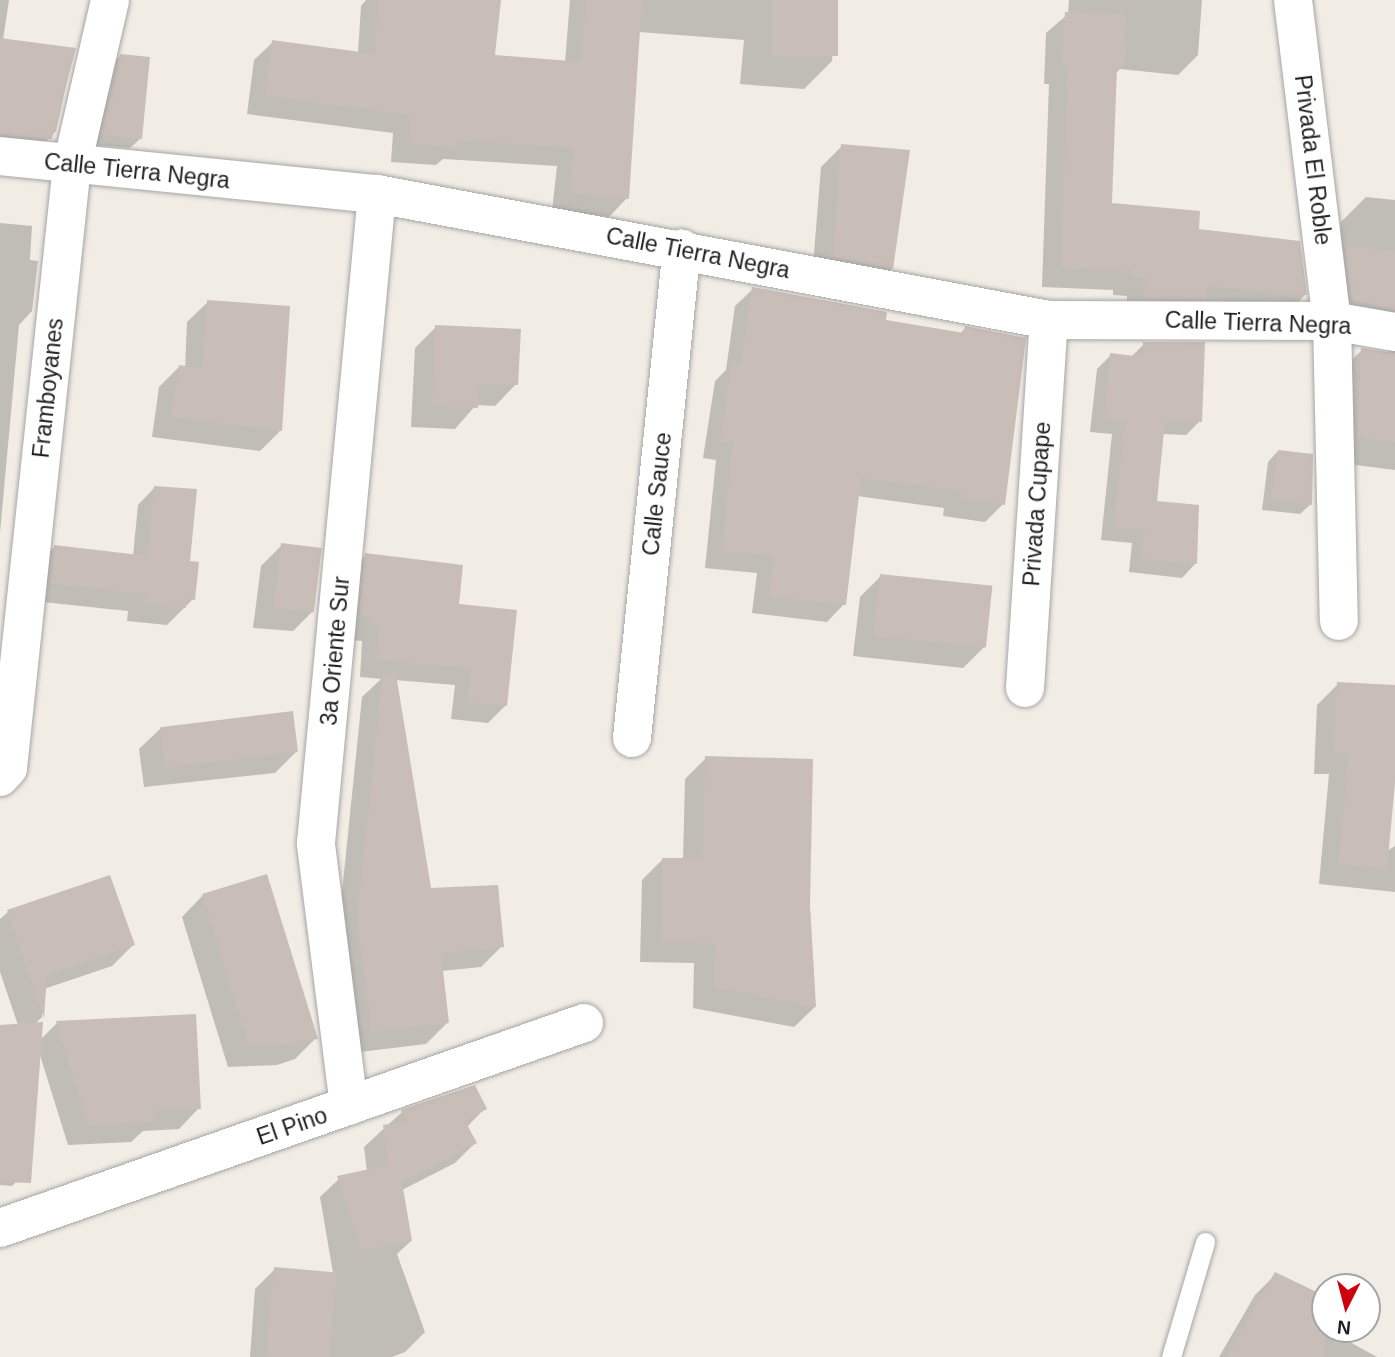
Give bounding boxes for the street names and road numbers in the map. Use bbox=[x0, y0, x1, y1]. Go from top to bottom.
street label: Privada El Roble bbox=[1289, 73, 1337, 247]
street label: Calle Tierra Negra bbox=[43, 147, 231, 195]
street label: Calle Tierra Negra bbox=[604, 222, 792, 284]
street label: Calle Tierra Negra bbox=[1164, 306, 1352, 340]
street label: Framboyanes bbox=[27, 317, 69, 459]
street label: Privada Cupape bbox=[1017, 421, 1057, 587]
street label: Calle Sauce bbox=[637, 431, 677, 557]
street label: 3a Oriente Sur bbox=[315, 575, 355, 727]
street label: El Pino bbox=[253, 1101, 331, 1151]

